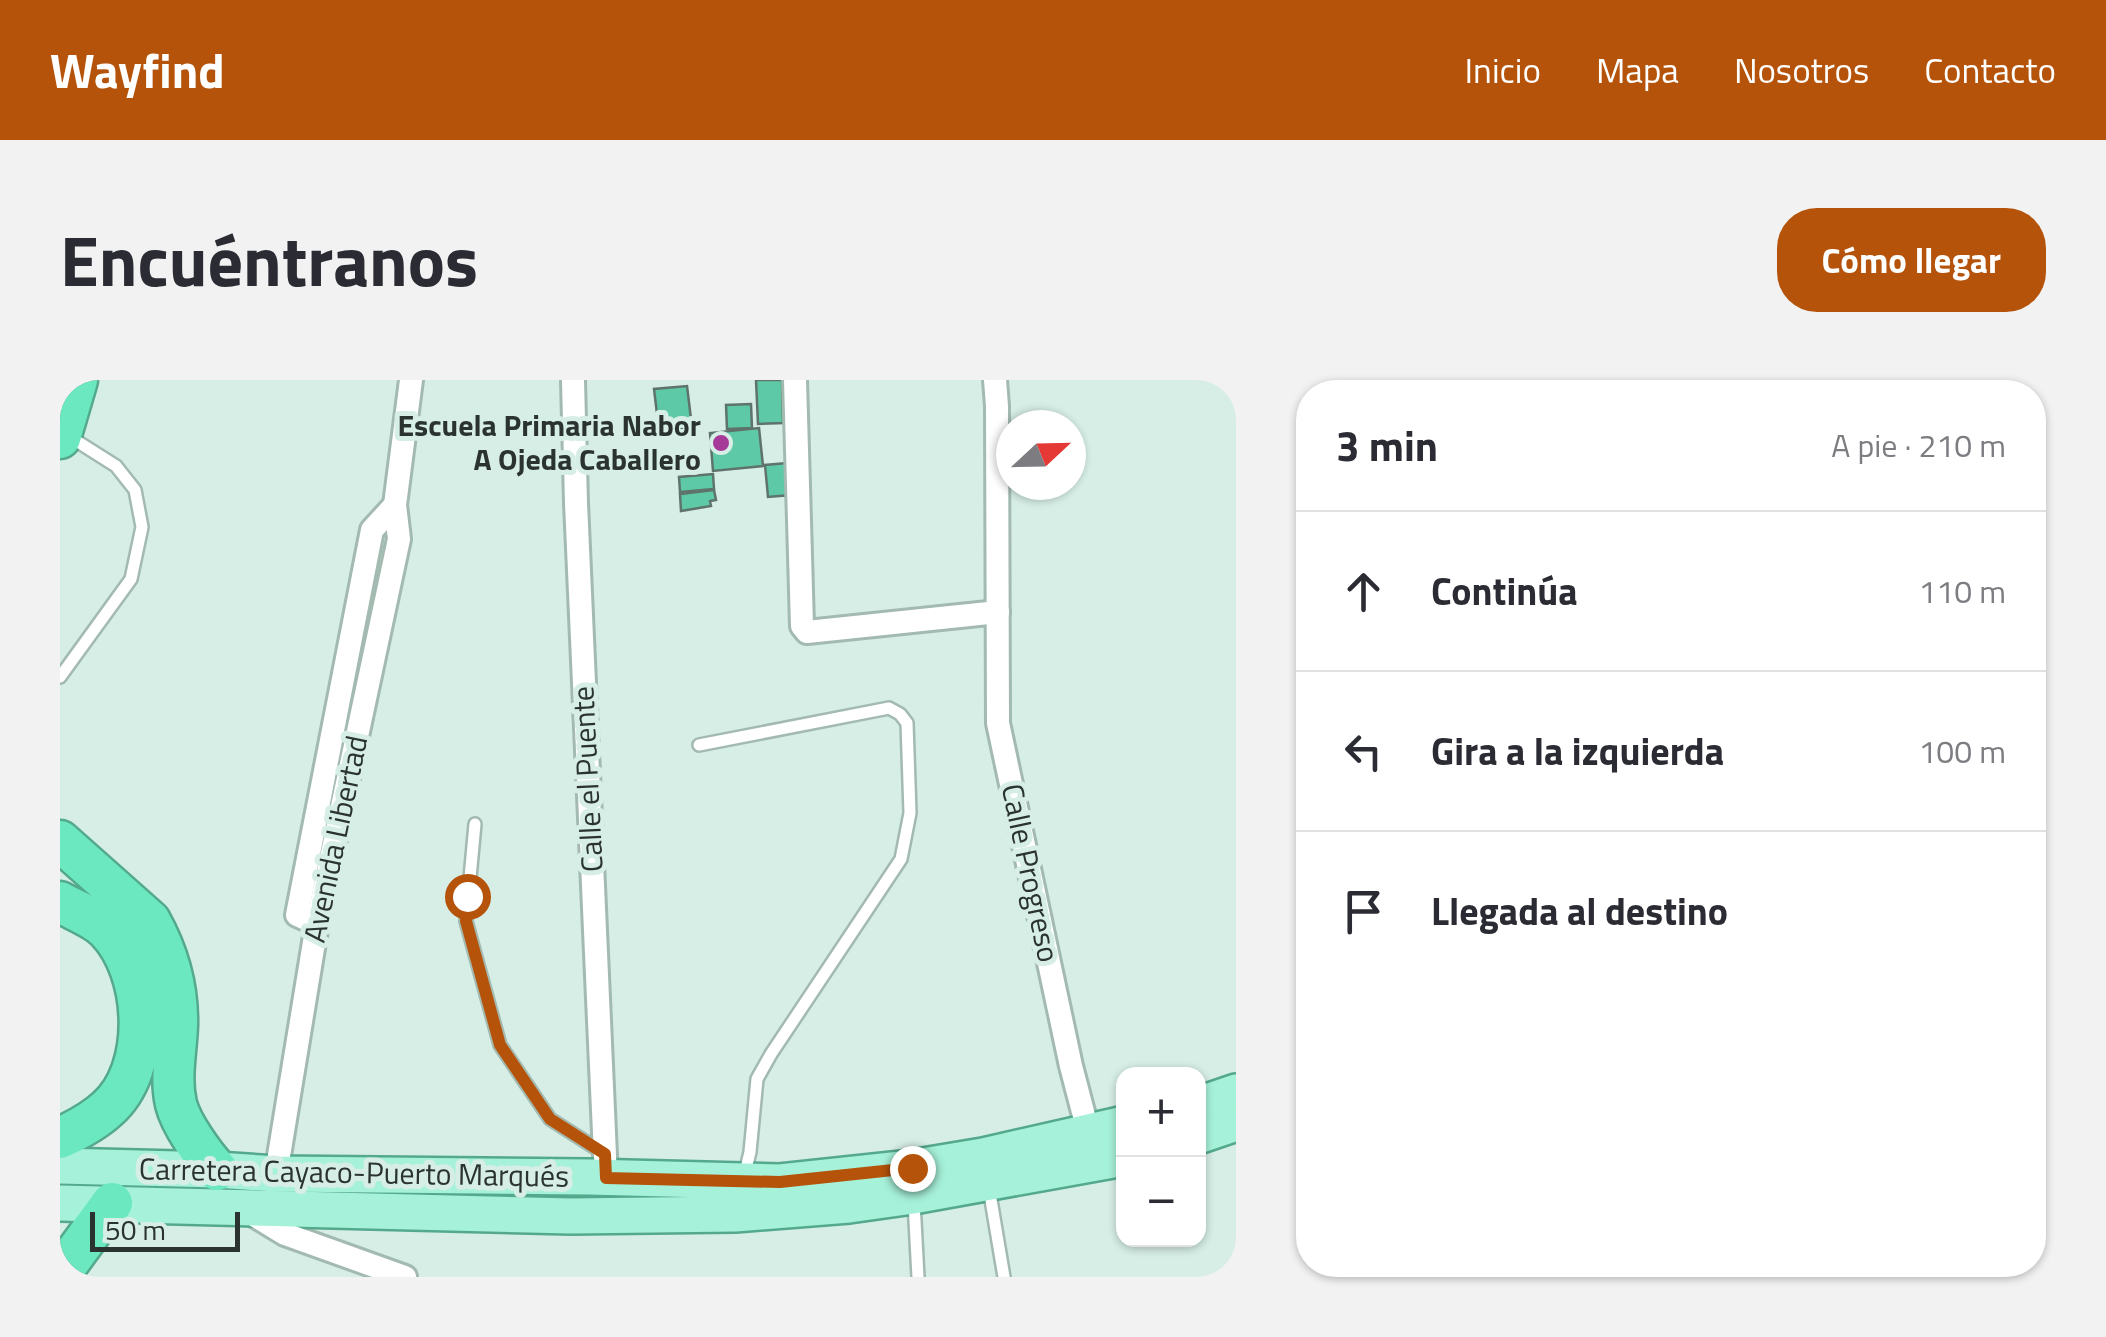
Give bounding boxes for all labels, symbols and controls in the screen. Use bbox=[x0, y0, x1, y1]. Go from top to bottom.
text: Wayfind bbox=[50, 34, 225, 107]
text: Inicio bbox=[1464, 43, 1541, 97]
text: Mapa bbox=[1596, 43, 1679, 97]
text: Nosotros bbox=[1734, 43, 1869, 97]
text: Contacto bbox=[1924, 43, 2056, 97]
text: Encuéntranos bbox=[60, 207, 478, 313]
button: Cómo llegar bbox=[1777, 208, 2046, 312]
place label: Escuela Primaria Nabor A Ojeda Caballero bbox=[397, 402, 701, 482]
north arrow bbox=[996, 410, 1086, 500]
text: 3 min bbox=[1336, 413, 1438, 477]
text: A pie · 210 m bbox=[1831, 421, 2006, 469]
marker: Escuela Primaria Nabor A Ojeda Caballero bbox=[710, 432, 732, 454]
text: Continúa bbox=[1431, 562, 1578, 620]
icon: ahead bbox=[1336, 564, 1391, 619]
text: 110 m bbox=[1918, 567, 2006, 615]
street label: Calle el Puente bbox=[559, 685, 615, 873]
text: Gira a la izquierda bbox=[1431, 722, 1724, 780]
icon: left bbox=[1336, 724, 1391, 779]
text: 100 m bbox=[1918, 727, 2006, 775]
street label: Avenida Libertad bbox=[291, 731, 379, 947]
street label: Calle Progreso bbox=[990, 779, 1072, 966]
route start bbox=[445, 874, 491, 920]
text: Llegada al destino bbox=[1431, 882, 1728, 940]
icon: arrive bbox=[1336, 884, 1391, 939]
map controls bbox=[1116, 1067, 1206, 1247]
button: + bbox=[1116, 1067, 1206, 1157]
street label: Carretera Cayaco-Puerto Marqués bbox=[139, 1145, 569, 1199]
route end bbox=[890, 1146, 936, 1192]
button: − bbox=[1116, 1157, 1206, 1247]
scale bar bbox=[90, 1207, 240, 1251]
text: 50 m bbox=[105, 1208, 166, 1251]

